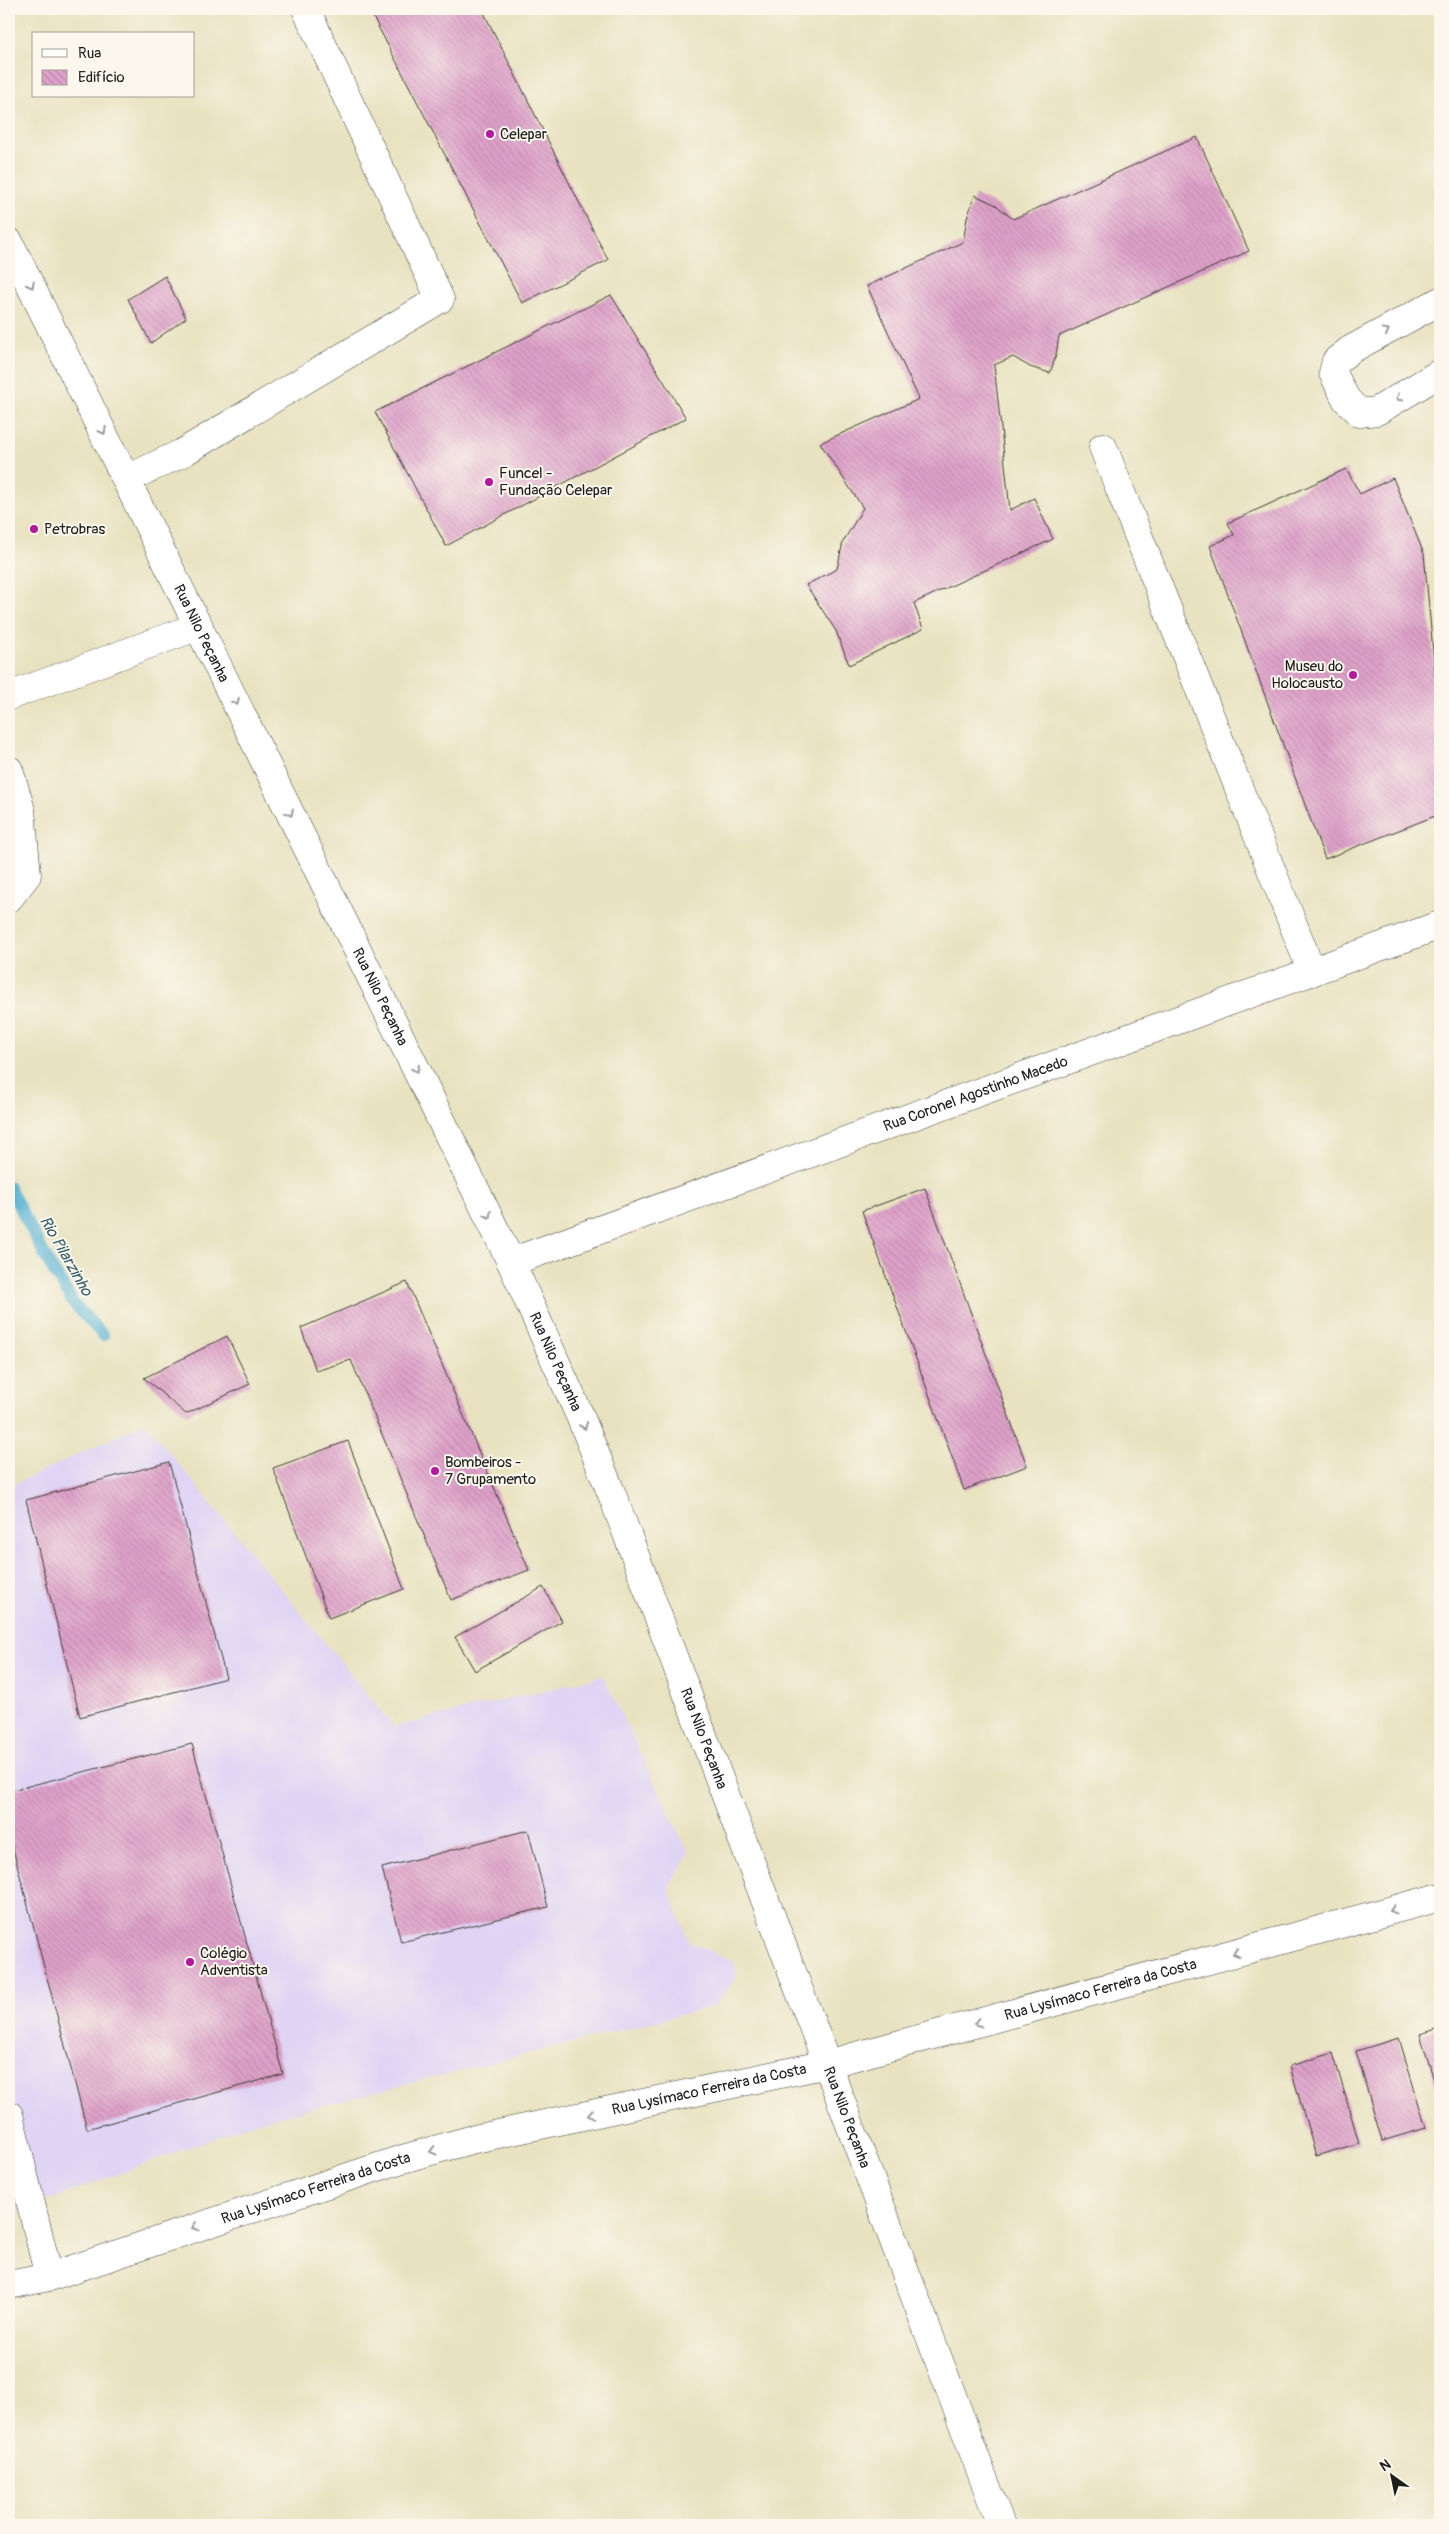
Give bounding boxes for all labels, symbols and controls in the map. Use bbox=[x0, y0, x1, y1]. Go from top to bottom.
legend bbox=[32, 32, 195, 98]
text: Rua bbox=[78, 44, 101, 63]
text: Edifício bbox=[78, 68, 124, 87]
place label: Celepar bbox=[500, 125, 548, 144]
marker: Celepar bbox=[484, 128, 496, 140]
one-way arrow bbox=[24, 280, 34, 289]
one-way arrow bbox=[1380, 327, 1389, 337]
one-way arrow bbox=[1395, 392, 1404, 402]
one-way arrow bbox=[97, 426, 107, 435]
place label: Funcel - Fundação Celepar bbox=[499, 464, 613, 500]
marker: Funcel - Fundação Celepar bbox=[483, 476, 495, 488]
place label: Petrobras bbox=[44, 520, 106, 539]
marker: Petrobras bbox=[28, 523, 40, 535]
street label: Rua Nilo Peçanha bbox=[169, 581, 234, 685]
place label: Museu do Holocausto bbox=[1271, 657, 1343, 693]
marker: Museu do Holocausto bbox=[1347, 669, 1359, 681]
one-way arrow bbox=[230, 697, 240, 706]
one-way arrow bbox=[284, 808, 294, 817]
street label: Rua Nilo Peçanha bbox=[348, 944, 412, 1049]
street label: Rua Coronel Agostinho Macedo bbox=[880, 1051, 1070, 1136]
one-way arrow bbox=[410, 1064, 420, 1073]
one-way arrow bbox=[481, 1209, 491, 1218]
water label: Rio Pilarzinho bbox=[35, 1212, 98, 1301]
street label: Rua Nilo Peçanha bbox=[525, 1309, 586, 1414]
one-way arrow bbox=[578, 1421, 589, 1430]
place label: Bombeiros - 7 Grupamento bbox=[445, 1453, 536, 1489]
marker: Bombeiros - 7 Grupamento bbox=[429, 1465, 441, 1477]
street label: Rua Nilo Peçanha bbox=[676, 1685, 732, 1792]
one-way arrow bbox=[1389, 1904, 1398, 1915]
place label: Colégio Adventista bbox=[200, 1944, 268, 1980]
one-way arrow bbox=[1233, 1947, 1241, 1957]
street label: Rua Lysímaco Ferreira da Costa bbox=[1002, 1954, 1199, 2025]
marker: Colégio Adventista bbox=[184, 1956, 196, 1968]
one-way arrow bbox=[974, 2017, 983, 2028]
street label: Rua Lysímaco Ferreira da Costa bbox=[610, 2059, 808, 2119]
street label: Rua Nilo Peçanha bbox=[819, 2064, 875, 2171]
one-way arrow bbox=[587, 2109, 596, 2120]
one-way arrow bbox=[429, 2145, 437, 2155]
street label: Rua Lysímaco Ferreira da Costa bbox=[219, 2148, 413, 2228]
one-way arrow bbox=[191, 2221, 200, 2231]
north arrow bbox=[1366, 2452, 1416, 2502]
text: N bbox=[1377, 2456, 1394, 2475]

